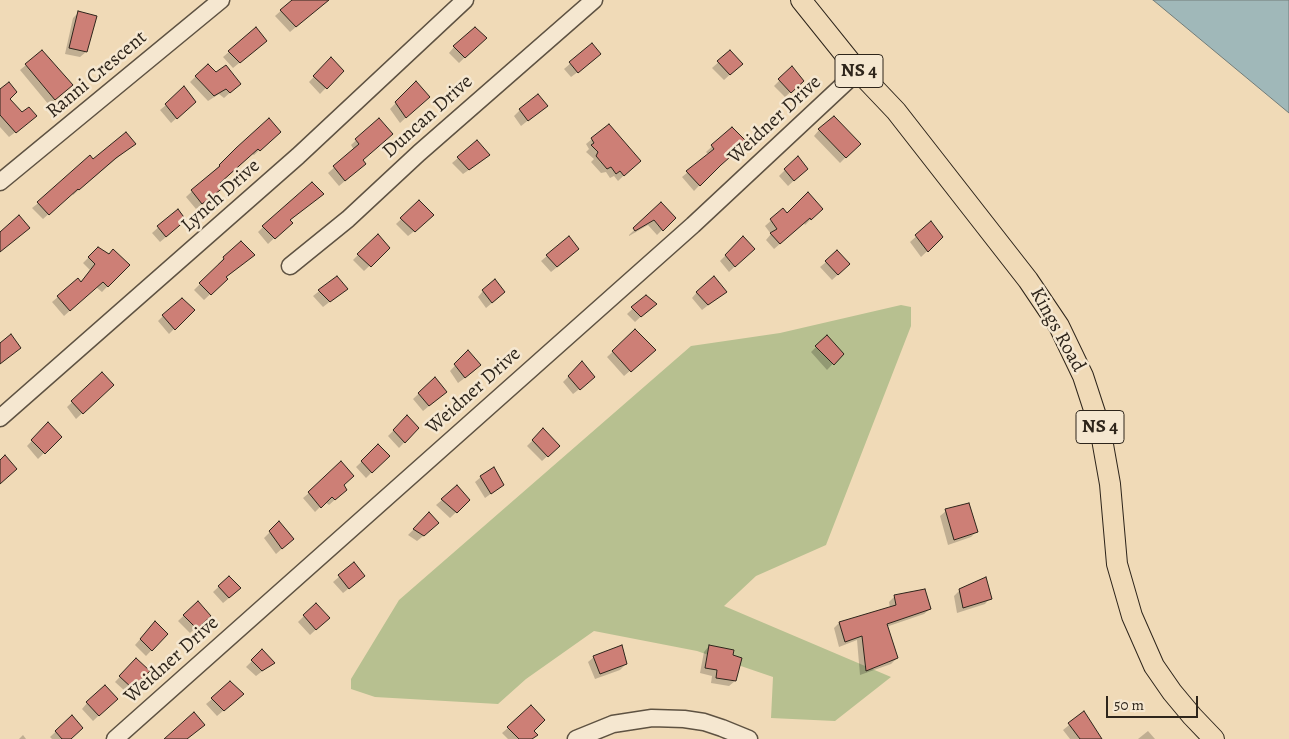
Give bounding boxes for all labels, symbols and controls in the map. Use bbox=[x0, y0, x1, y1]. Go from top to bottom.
street label: Ranni Crescent bbox=[42, 26, 152, 124]
road number: NS 4 bbox=[835, 54, 883, 88]
street label: Duncan Drive bbox=[378, 70, 478, 164]
street label: Weidner Drive bbox=[723, 71, 827, 169]
street label: Lynch Drive bbox=[177, 154, 265, 238]
street label: Kings Road bbox=[1024, 284, 1090, 376]
street label: Weidner Drive bbox=[422, 342, 526, 440]
road number: NS 4 bbox=[1076, 411, 1124, 444]
street label: Weidner Drive bbox=[120, 611, 224, 709]
scale bar bbox=[1109, 686, 1202, 718]
text: 50 m bbox=[1114, 695, 1144, 715]

